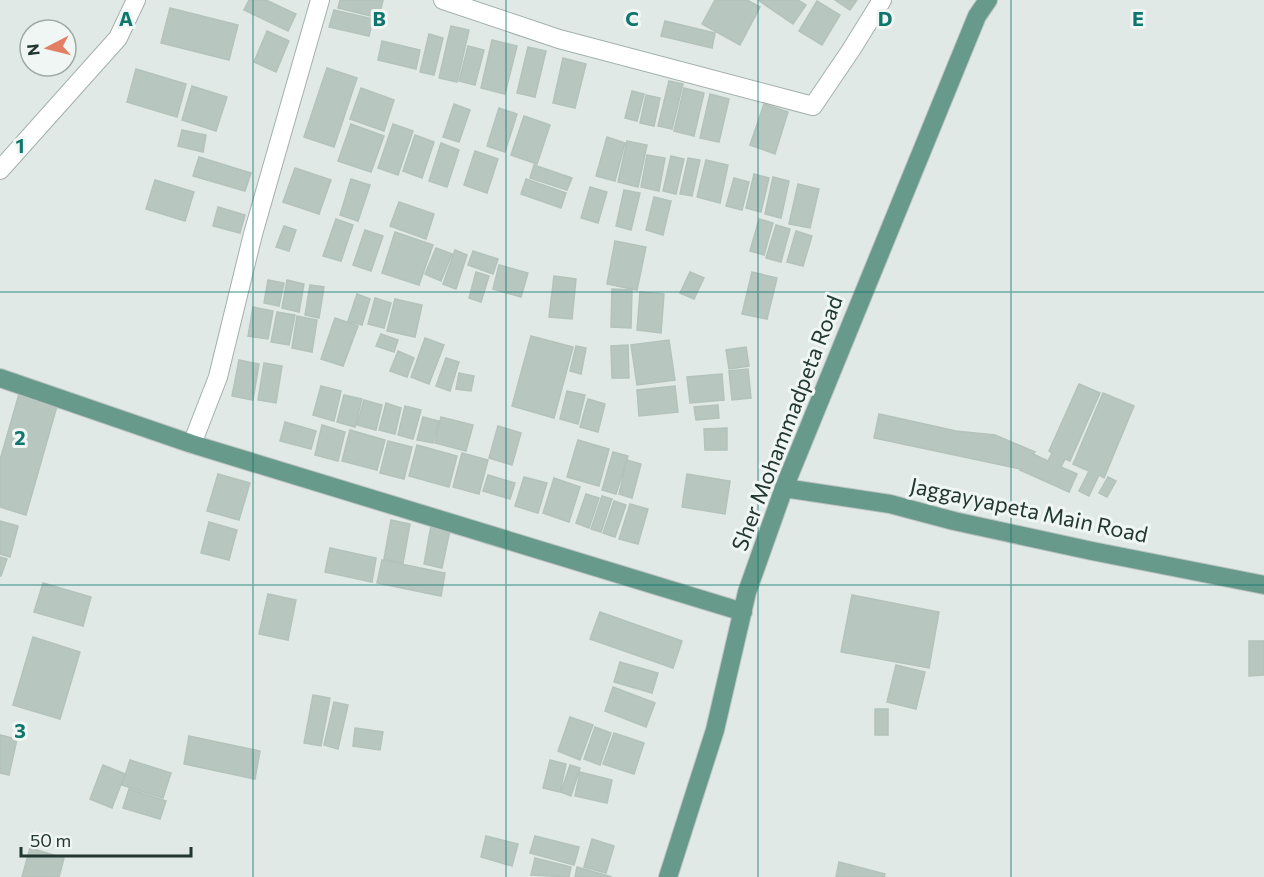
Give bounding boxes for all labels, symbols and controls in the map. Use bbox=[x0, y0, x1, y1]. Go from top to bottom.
text: A bbox=[119, 6, 133, 30]
text: B bbox=[372, 6, 386, 30]
text: C bbox=[625, 6, 639, 30]
text: D bbox=[878, 6, 892, 30]
text: E bbox=[1132, 6, 1144, 30]
north arrow bbox=[18, 18, 78, 78]
text: N bbox=[22, 43, 43, 57]
text: 1 bbox=[15, 133, 25, 157]
street label: Sher Mohammadpeta Road bbox=[725, 291, 848, 554]
text: 2 bbox=[14, 425, 26, 449]
street label: Jaggayyapeta Main Road bbox=[908, 471, 1150, 548]
text: 3 bbox=[14, 718, 26, 742]
scale bar bbox=[21, 820, 190, 858]
text: 50 m bbox=[30, 829, 71, 851]

